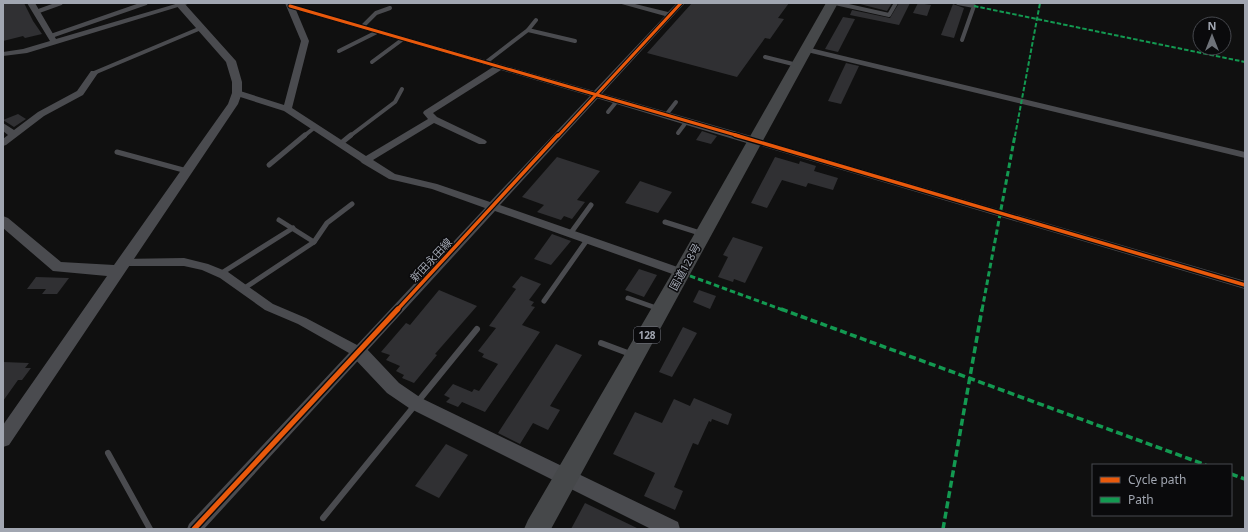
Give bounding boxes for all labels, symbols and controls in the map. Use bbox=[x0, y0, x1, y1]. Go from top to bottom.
north arrow bbox=[1192, 16, 1232, 56]
text: N bbox=[1208, 18, 1216, 33]
street label: 新田永田線 bbox=[406, 234, 455, 285]
street label: 国道128号 bbox=[665, 240, 704, 293]
road number: 128 bbox=[634, 327, 660, 343]
legend bbox=[1092, 464, 1232, 516]
text: Cycle path bbox=[1128, 471, 1186, 488]
text: Path bbox=[1128, 491, 1154, 508]

